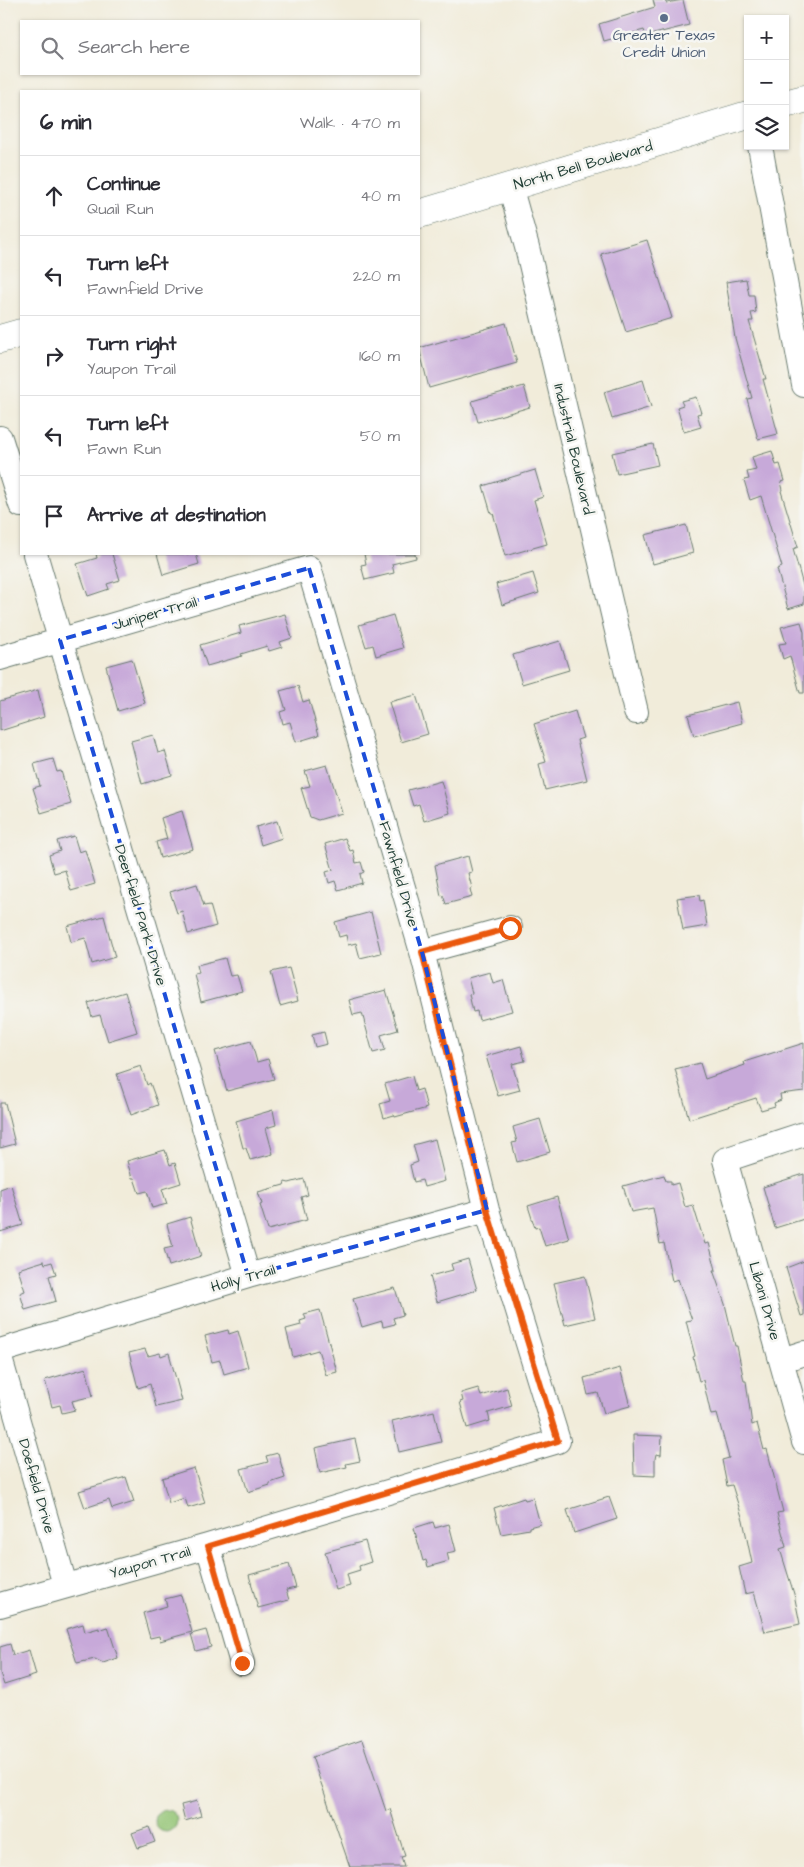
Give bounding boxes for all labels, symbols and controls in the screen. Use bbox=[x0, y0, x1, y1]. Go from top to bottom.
marker: Greater Texas Credit Union bbox=[658, 12, 670, 24]
map controls bbox=[744, 15, 789, 150]
button: + bbox=[744, 15, 789, 60]
search box bbox=[20, 20, 420, 75]
place label: Greater Texas Credit Union bbox=[613, 25, 716, 63]
icon: search bbox=[38, 34, 66, 62]
text: Search here bbox=[78, 34, 190, 61]
button: − bbox=[744, 60, 789, 105]
button: layers bbox=[744, 105, 789, 150]
text: 6 min bbox=[40, 108, 92, 137]
text: Walk · 470 m bbox=[300, 112, 400, 134]
street label: North Bell Boulevard bbox=[511, 135, 655, 195]
text: Continue bbox=[87, 171, 161, 198]
icon: ahead bbox=[40, 182, 68, 210]
text: 40 m bbox=[360, 185, 400, 207]
text: Quail Run bbox=[87, 198, 154, 220]
text: Turn left bbox=[87, 251, 168, 278]
icon: left bbox=[40, 262, 68, 290]
text: 220 m bbox=[353, 265, 400, 287]
text: Fawnfield Drive bbox=[87, 278, 203, 300]
text: Turn right bbox=[87, 331, 176, 358]
icon: right bbox=[40, 342, 68, 370]
text: 160 m bbox=[359, 345, 400, 367]
text: Yaupon Trail bbox=[87, 358, 176, 380]
street label: Industrial Boulevard bbox=[548, 382, 599, 517]
text: Turn left bbox=[87, 411, 168, 438]
icon: left bbox=[40, 422, 68, 450]
text: 50 m bbox=[360, 425, 400, 447]
text: Fawn Run bbox=[87, 438, 161, 460]
icon: arrive bbox=[40, 502, 68, 530]
text: Arrive at destination bbox=[87, 502, 266, 529]
street label: Juniper Trail bbox=[111, 592, 199, 635]
street label: Fawnfield Drive bbox=[373, 819, 424, 930]
street label: Deerfield Park Drive bbox=[109, 842, 172, 988]
route start bbox=[499, 917, 522, 940]
street label: Holly Trail bbox=[208, 1259, 278, 1299]
street label: Libani Drive bbox=[743, 1259, 786, 1343]
street label: Doefield Drive bbox=[13, 1436, 60, 1536]
street label: Yaupon Trail bbox=[107, 1541, 193, 1584]
route end bbox=[231, 1652, 254, 1675]

